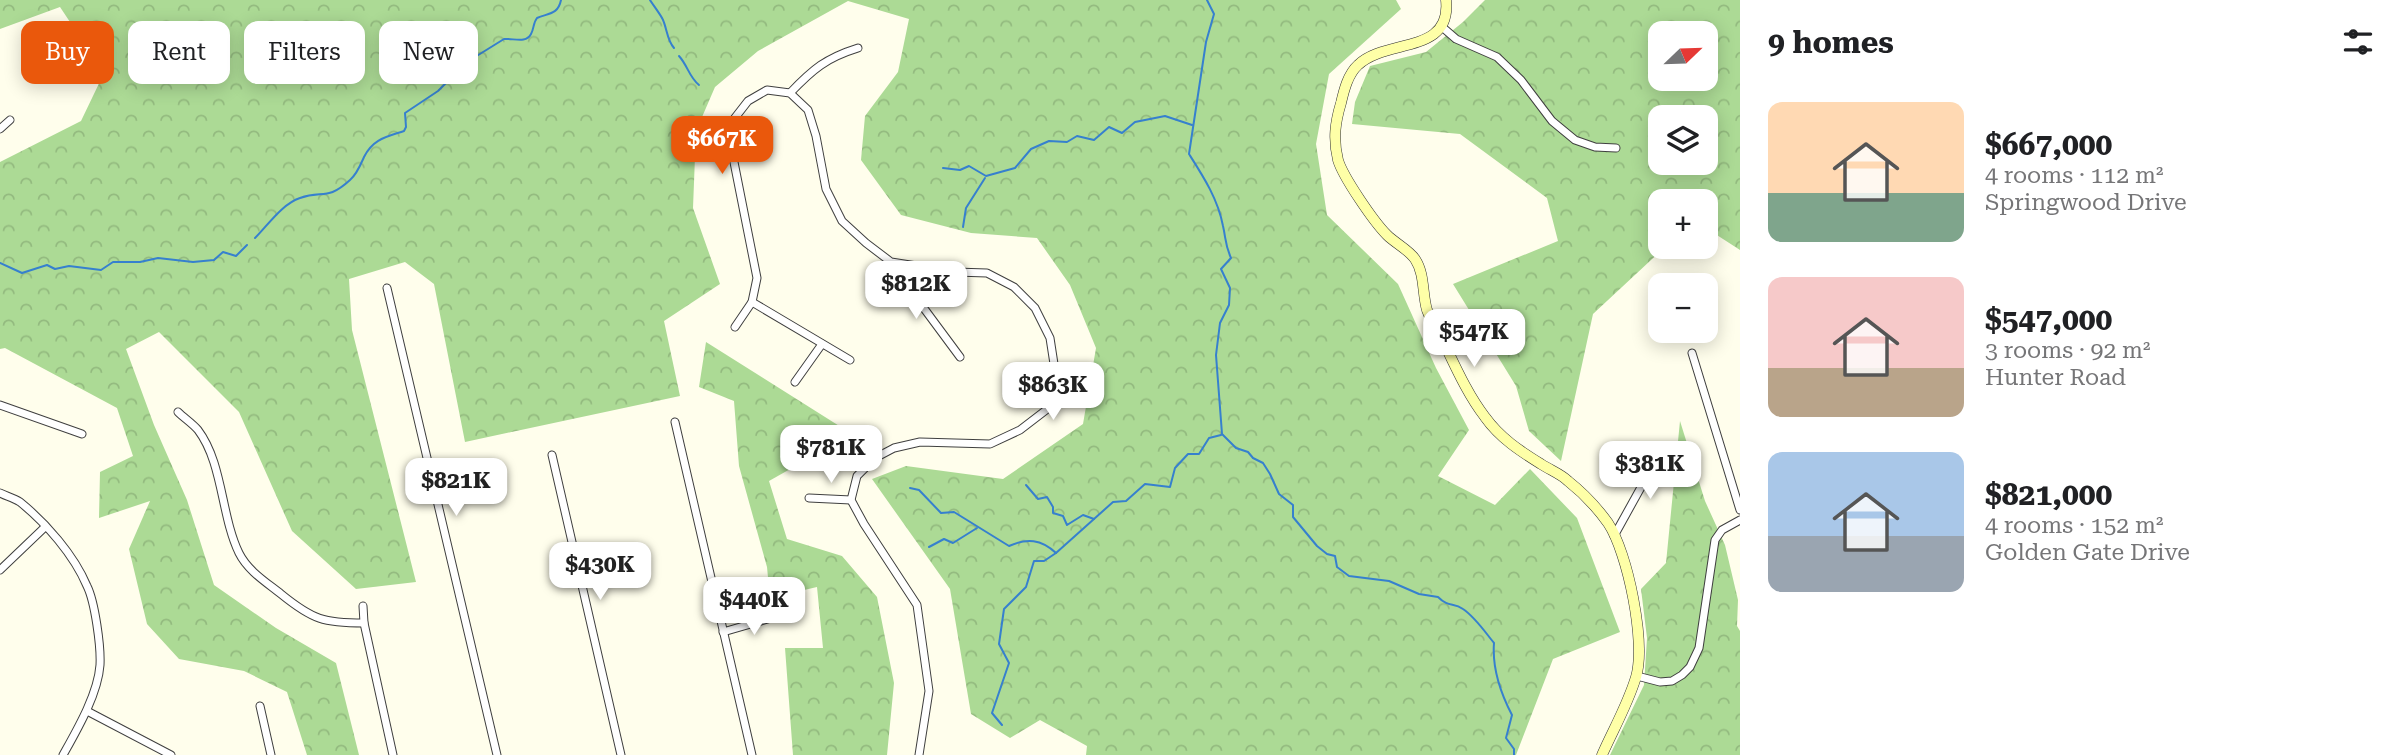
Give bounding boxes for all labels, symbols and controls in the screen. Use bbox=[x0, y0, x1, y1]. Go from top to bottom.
chip: Buy bbox=[21, 21, 114, 84]
chip: Rent bbox=[128, 21, 230, 84]
chip: Filters bbox=[244, 21, 365, 84]
chip: New bbox=[379, 21, 478, 84]
north arrow bbox=[1648, 21, 1718, 91]
map controls bbox=[1648, 21, 1718, 343]
icon: filters bbox=[2339, 23, 2377, 61]
text: 9 homes bbox=[1768, 25, 1894, 60]
button: layers bbox=[1648, 105, 1718, 175]
pin: $667K bbox=[673, 116, 771, 176]
text: $667K bbox=[687, 125, 757, 152]
text: $667,000 bbox=[1985, 127, 2112, 162]
icon: home bbox=[1824, 130, 1908, 214]
text: 4 rooms · 112 m² bbox=[1985, 162, 2163, 189]
button: + bbox=[1648, 189, 1718, 259]
text: Springwood Drive bbox=[1985, 189, 2187, 216]
pin: $812K bbox=[867, 262, 965, 321]
text: $812K bbox=[881, 270, 951, 297]
button: − bbox=[1648, 273, 1718, 343]
text: $547,000 bbox=[1985, 302, 2112, 337]
icon: home bbox=[1824, 305, 1908, 389]
pin: $547K bbox=[1425, 310, 1523, 369]
text: $547K bbox=[1439, 318, 1509, 345]
text: 3 rooms · 92 m² bbox=[1985, 337, 2151, 364]
pin: $863K bbox=[1004, 362, 1102, 422]
text: Hunter Road bbox=[1985, 364, 2126, 391]
text: $863K bbox=[1018, 371, 1088, 398]
pin: $781K bbox=[782, 426, 880, 485]
text: $781K bbox=[796, 434, 866, 461]
pin: $381K bbox=[1601, 442, 1699, 501]
text: $381K bbox=[1615, 450, 1685, 477]
pin: $821K bbox=[407, 458, 505, 518]
text: $821K bbox=[421, 467, 491, 494]
text: $821,000 bbox=[1985, 477, 2112, 512]
icon: home bbox=[1824, 480, 1908, 564]
text: 4 rooms · 152 m² bbox=[1985, 512, 2163, 539]
text: Golden Gate Drive bbox=[1985, 539, 2190, 566]
pin: $430K bbox=[551, 542, 649, 602]
text: $430K bbox=[565, 551, 635, 578]
pin: $440K bbox=[705, 578, 803, 637]
text: $440K bbox=[719, 586, 789, 613]

